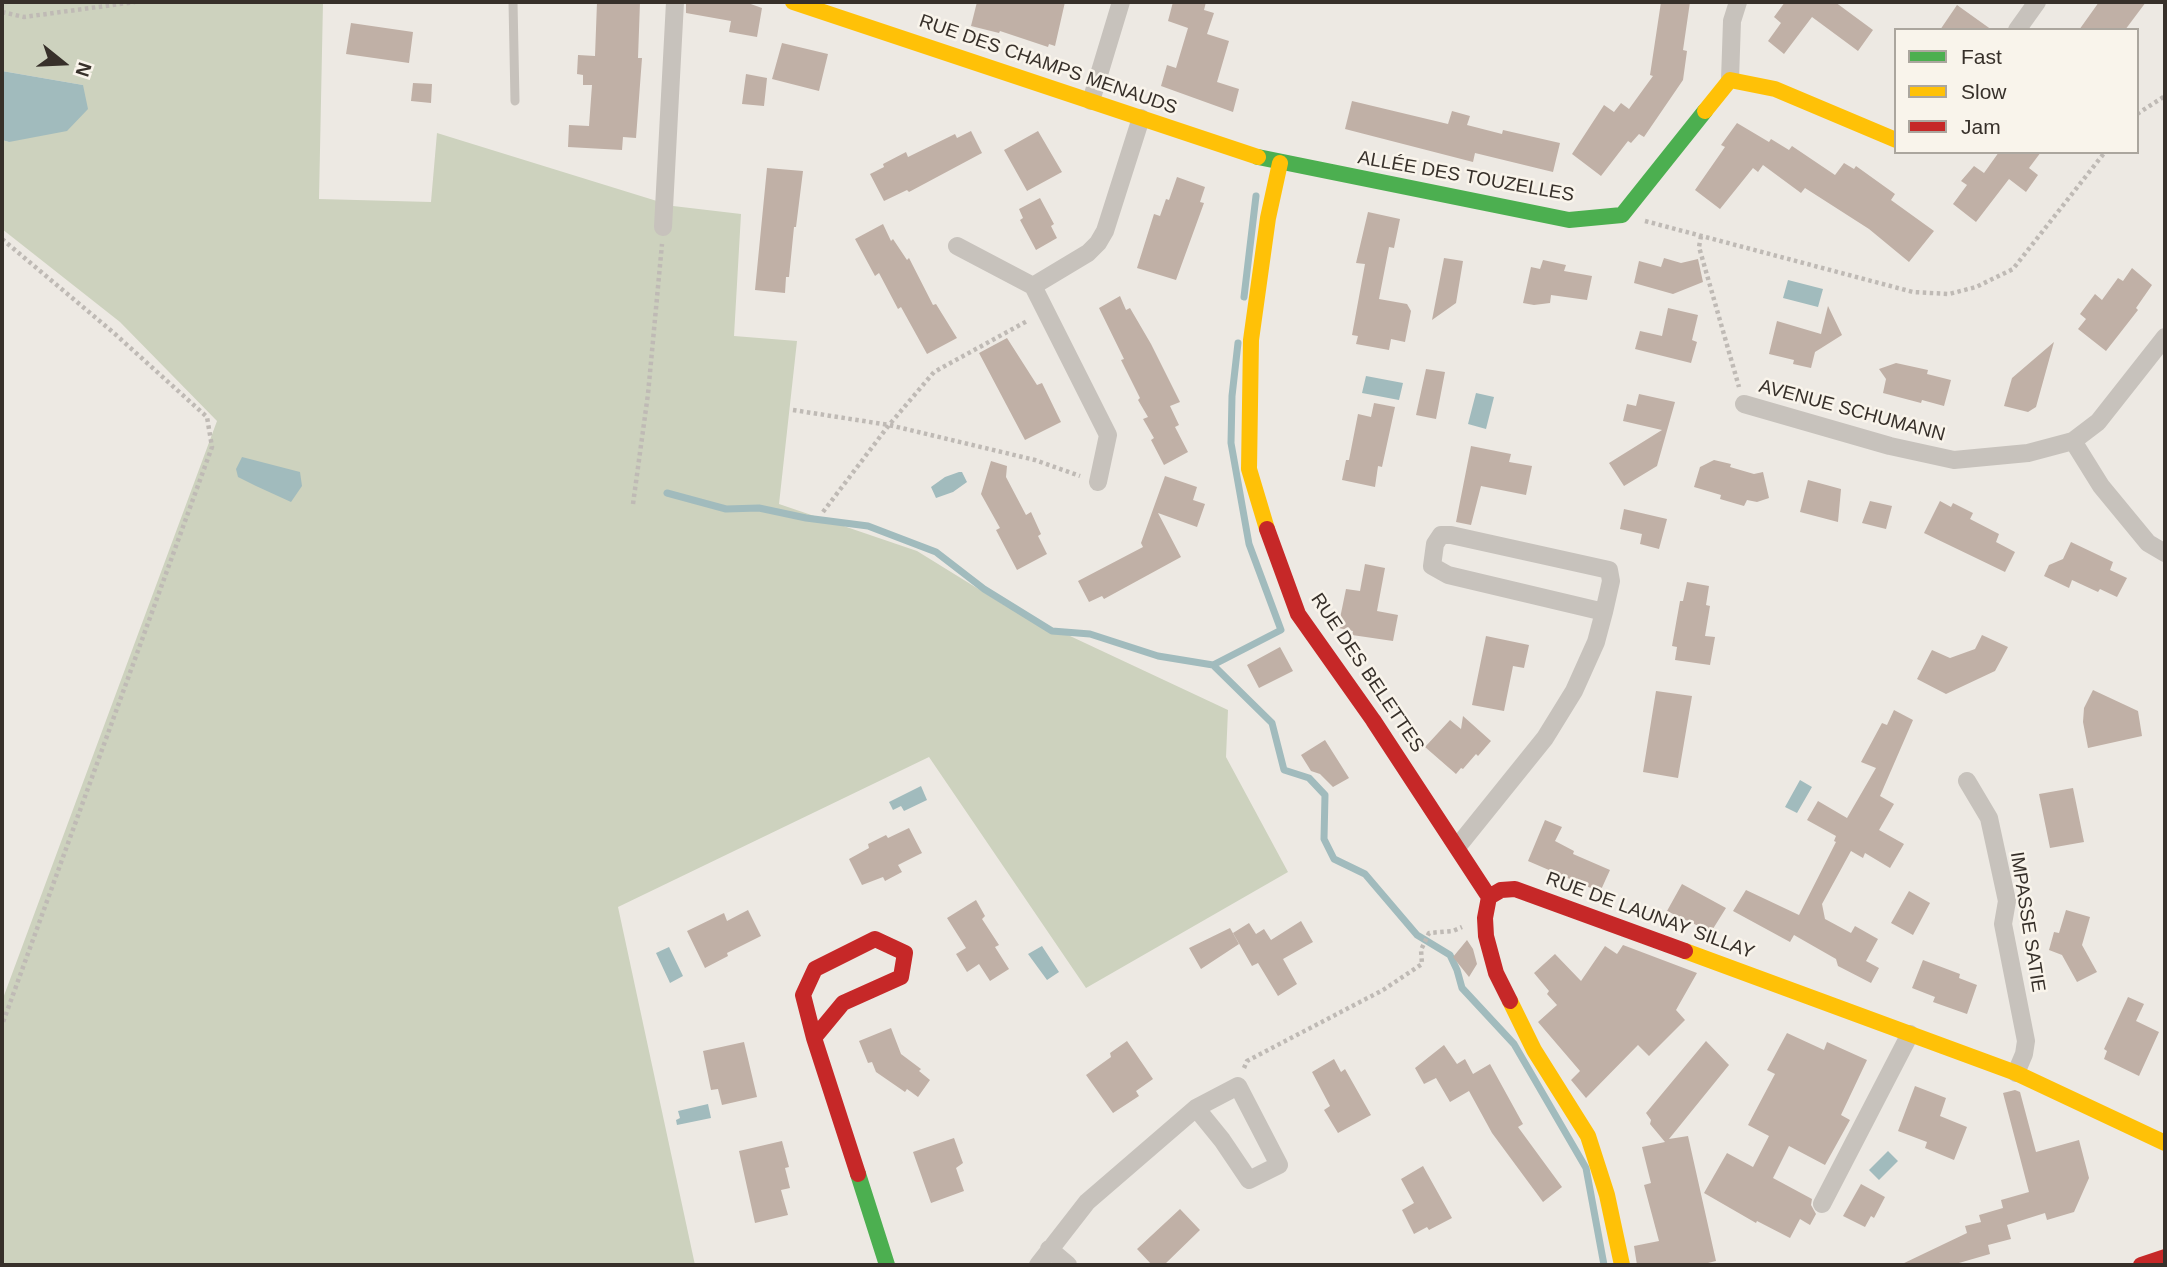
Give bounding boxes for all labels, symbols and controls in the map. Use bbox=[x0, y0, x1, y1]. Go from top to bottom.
street label: RUE DES CHAMPS MENAUDS bbox=[916, 10, 1180, 120]
north arrow bbox=[28, 28, 98, 98]
legend bbox=[1894, 28, 2139, 154]
text: Fast bbox=[1961, 45, 2002, 68]
text: N bbox=[71, 60, 96, 79]
text: Slow bbox=[1961, 80, 2007, 103]
text: Jam bbox=[1961, 115, 2001, 138]
street label: ALLÉE DES TOUZELLES bbox=[1356, 147, 1576, 207]
street label: AVENUE SCHUMANN bbox=[1756, 375, 1948, 447]
street label: RUE DES BELETTES bbox=[1305, 589, 1429, 757]
street label: IMPASSE SATIE bbox=[2005, 850, 2049, 994]
street label: RUE DE LAUNAY SILLAY bbox=[1543, 868, 1757, 964]

